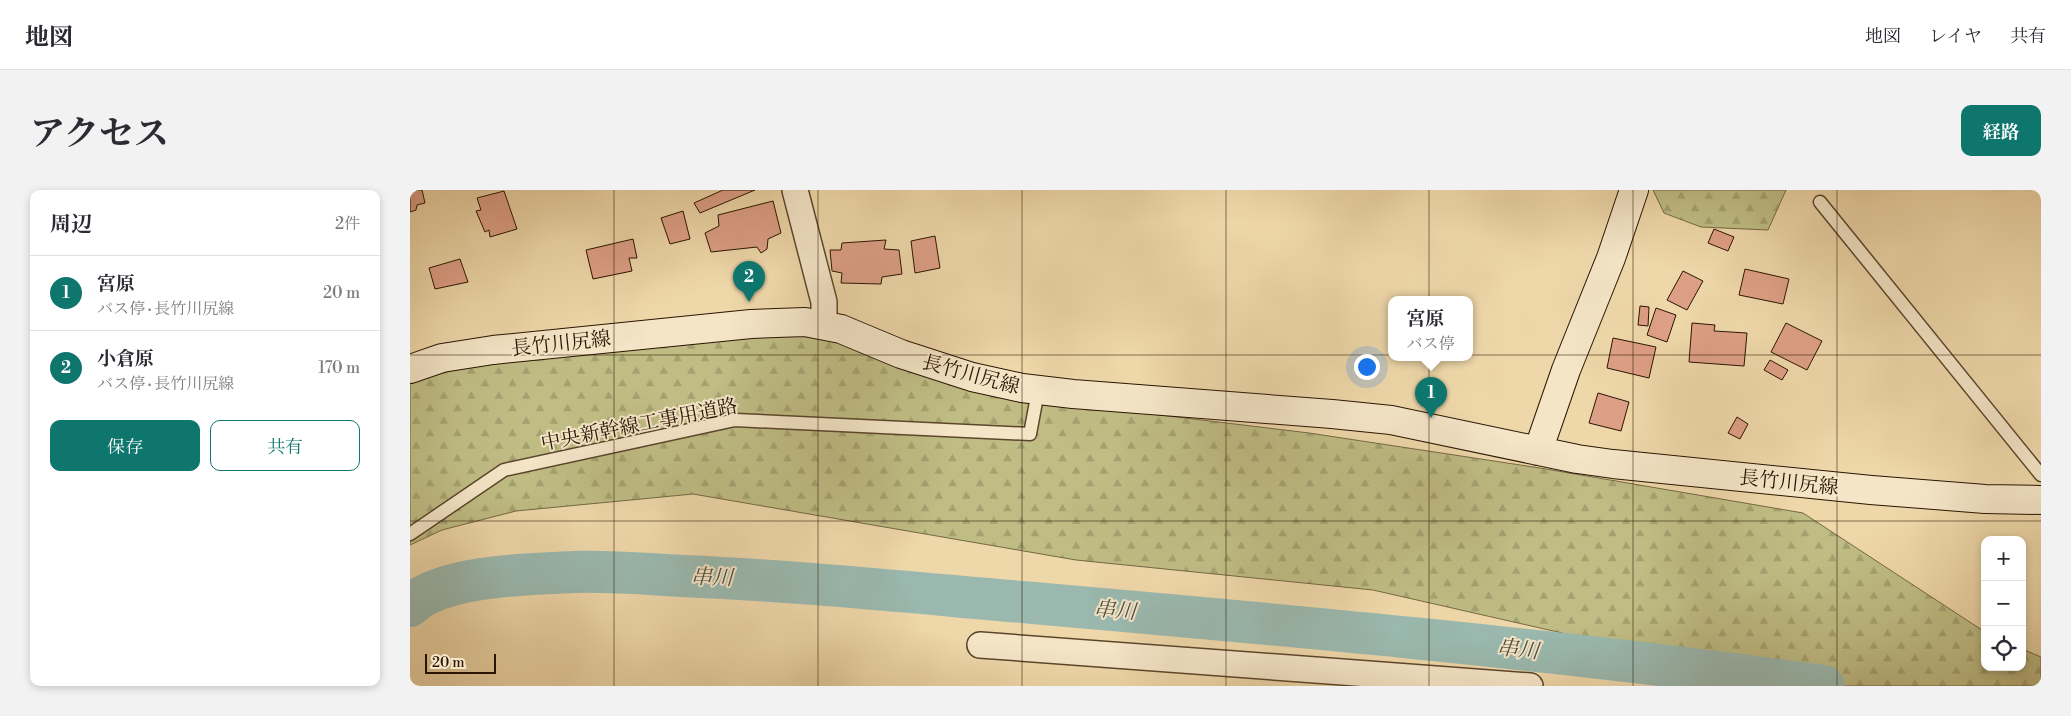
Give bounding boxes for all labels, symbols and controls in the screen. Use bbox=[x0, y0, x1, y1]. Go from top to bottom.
text: 地図 bbox=[25, 23, 73, 53]
text: 地図 bbox=[1865, 25, 1901, 48]
text: レイヤ bbox=[1929, 25, 1982, 48]
text: 共有 bbox=[2010, 25, 2046, 48]
button: 経路 bbox=[1961, 105, 2041, 156]
text: アクセス bbox=[30, 113, 169, 156]
text: 周辺 bbox=[50, 212, 92, 238]
text: 2件 bbox=[335, 214, 360, 234]
pin: 2 bbox=[733, 261, 765, 302]
text: 宮原 bbox=[97, 272, 135, 296]
text: 1 bbox=[62, 283, 70, 303]
text: 20 m bbox=[323, 283, 360, 303]
popup bbox=[1388, 296, 1473, 361]
text: バス停 · 長竹川尻線 bbox=[97, 299, 234, 319]
text: 宮原 bbox=[1406, 307, 1445, 331]
street label: 長竹川尻線 bbox=[510, 327, 612, 362]
text: バス停 bbox=[1406, 334, 1455, 354]
text: 小倉原 bbox=[97, 347, 154, 371]
street label: 長竹川尻線 bbox=[919, 350, 1022, 400]
your location bbox=[1354, 354, 1380, 380]
text: 2 bbox=[61, 358, 71, 378]
text: 170 m bbox=[318, 358, 360, 378]
text: バス停 · 長竹川尻線 bbox=[97, 374, 234, 394]
pin: 1 bbox=[1415, 377, 1447, 418]
street label: 中央新幹線工事用道路 bbox=[539, 394, 740, 457]
button: 保存 bbox=[50, 420, 200, 471]
button: 共有 bbox=[210, 420, 360, 471]
street label: 長竹川尻線 bbox=[1738, 466, 1840, 501]
map controls bbox=[1981, 536, 2026, 671]
button: + bbox=[1981, 536, 2026, 581]
water label: 串川 bbox=[691, 564, 735, 592]
button: − bbox=[1981, 581, 2026, 626]
water label: 串川 bbox=[1093, 596, 1139, 626]
button: locate bbox=[1981, 626, 2026, 671]
water label: 串川 bbox=[1496, 635, 1542, 665]
scale bar bbox=[425, 651, 496, 674]
text: 20 m bbox=[432, 654, 464, 672]

